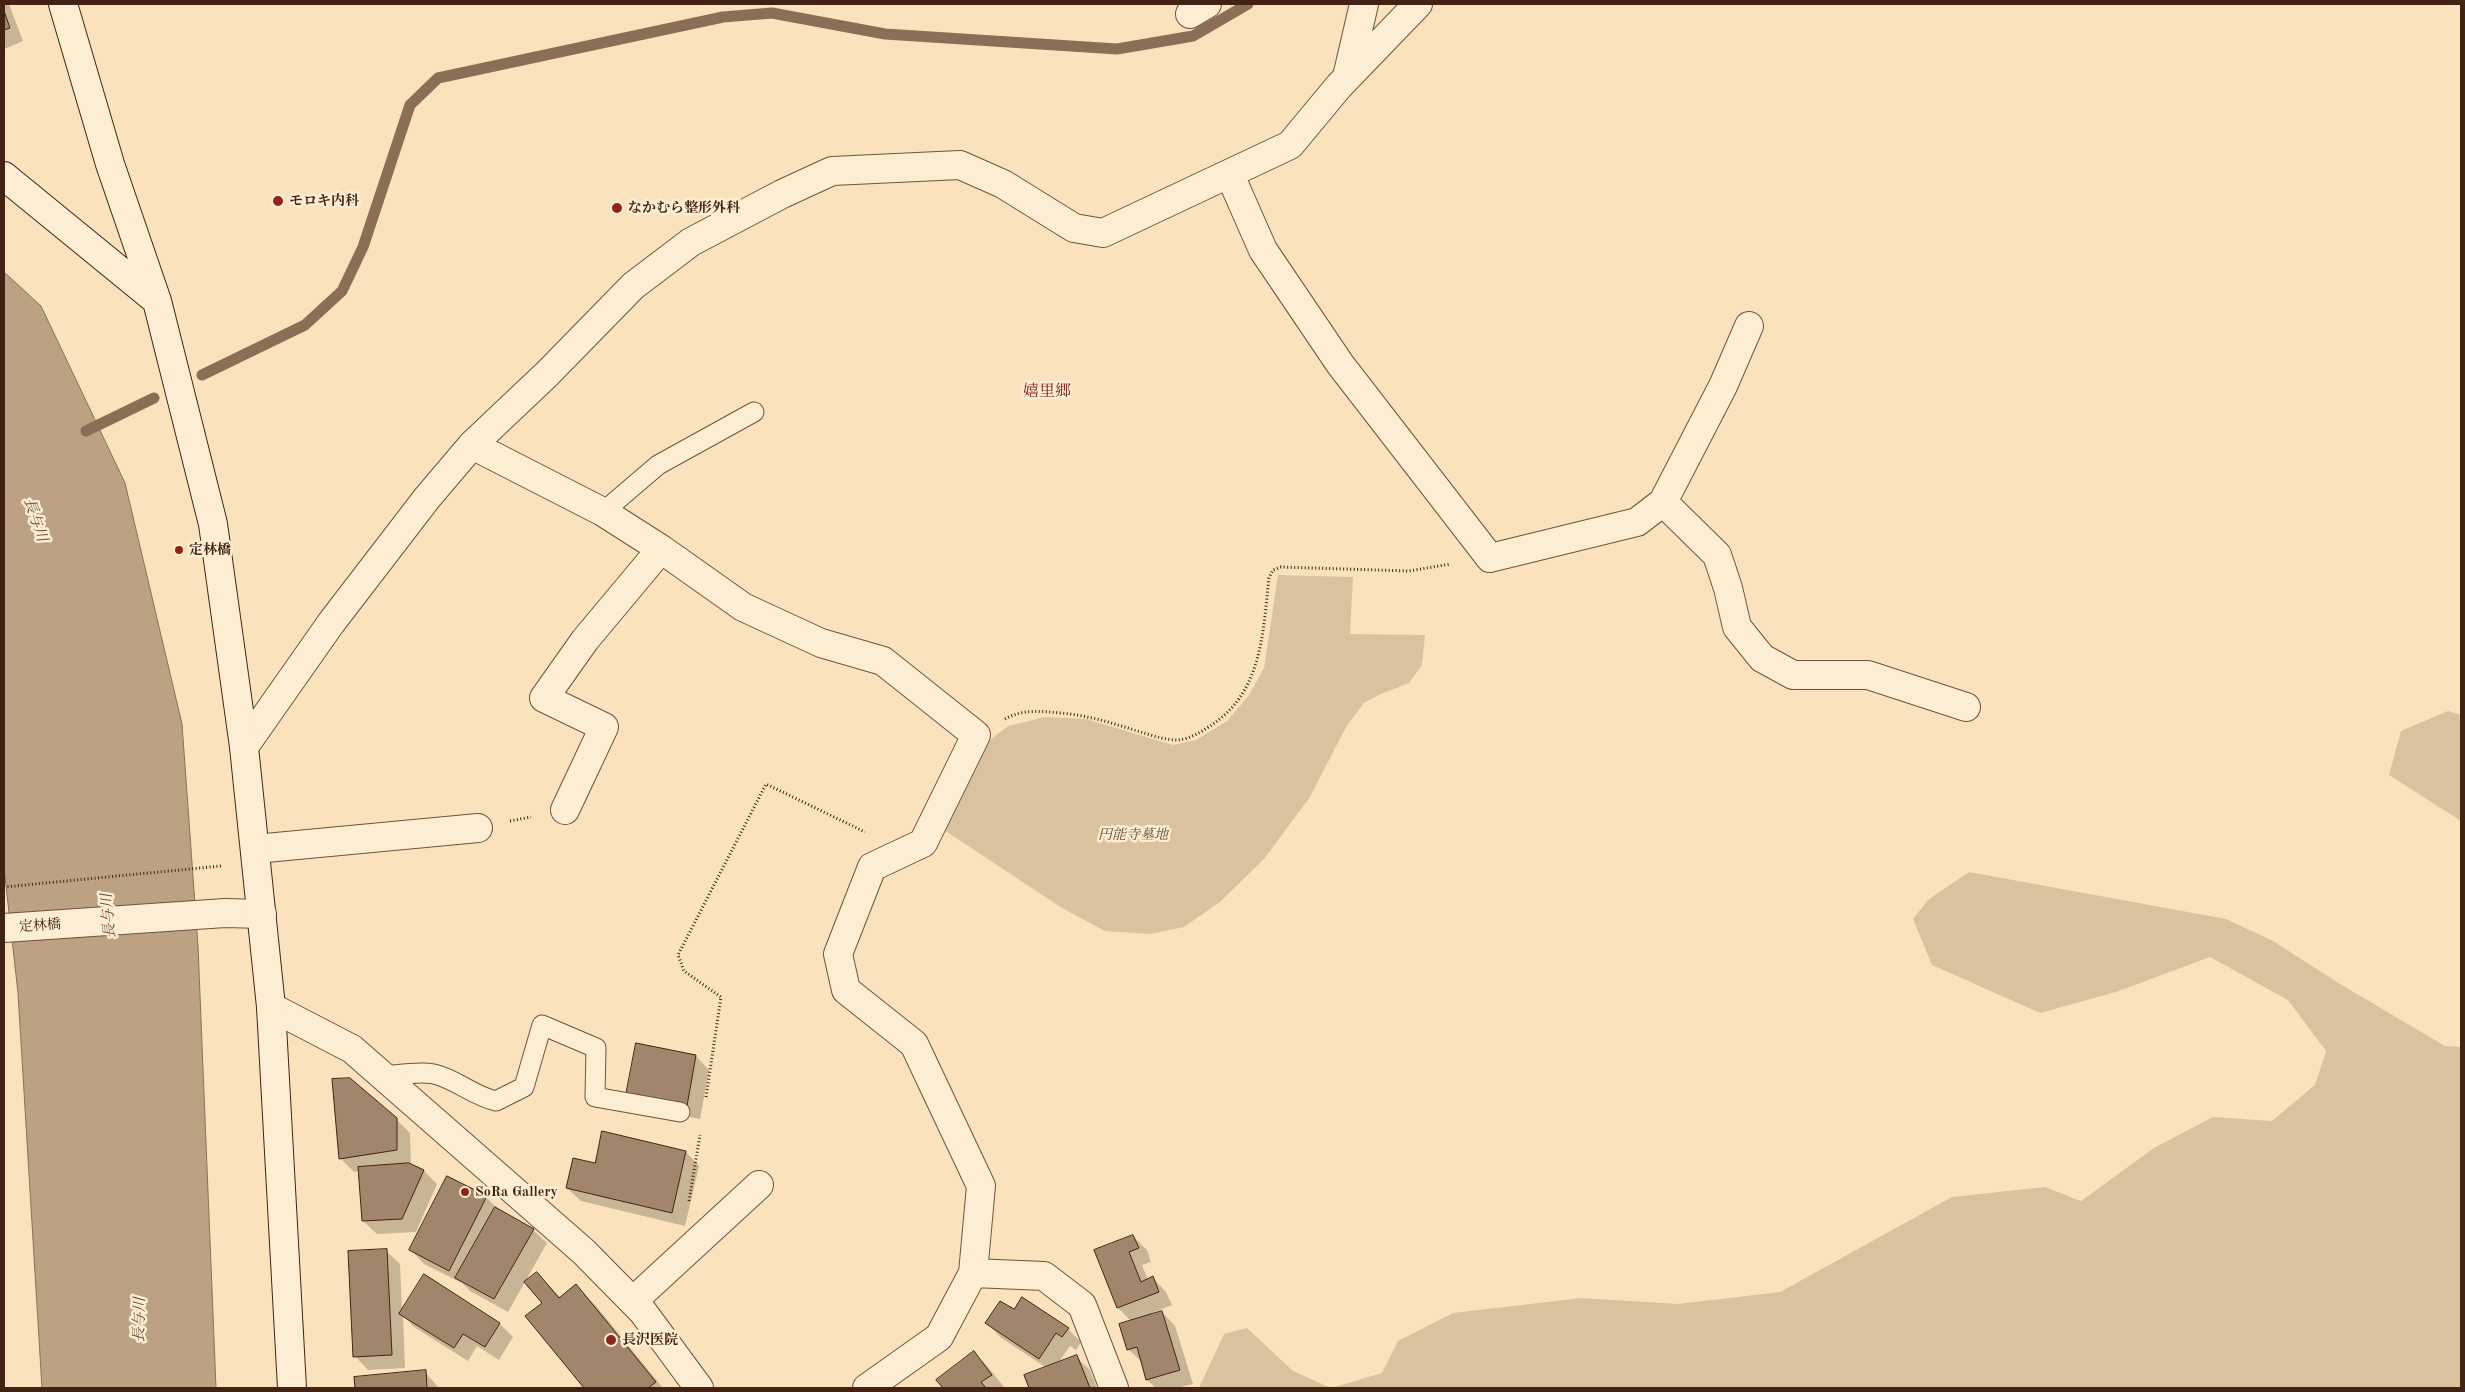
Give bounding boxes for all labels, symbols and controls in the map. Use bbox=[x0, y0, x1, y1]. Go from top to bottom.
place label: モロキ内科 bbox=[289, 193, 359, 209]
marker: モロキ内科 bbox=[271, 194, 285, 208]
place label: なかむら整形外科 bbox=[628, 200, 740, 216]
marker: なかむら整形外科 bbox=[610, 201, 624, 215]
district label: 嬉里郷 bbox=[1023, 382, 1071, 402]
water label: 長与川 bbox=[19, 496, 51, 544]
place label: 定林橋 bbox=[189, 542, 231, 558]
marker: 定林橋 bbox=[173, 544, 185, 556]
park label: 円能寺墓地 bbox=[1098, 827, 1168, 843]
water label: 長与川 bbox=[98, 893, 120, 939]
street label: 定林橋 bbox=[18, 916, 62, 936]
place label: SoRa Gallery bbox=[475, 1184, 558, 1200]
marker: SoRa Gallery bbox=[459, 1186, 471, 1198]
water label: 長与川 bbox=[131, 1297, 149, 1343]
place label: 長沢医院 bbox=[622, 1332, 678, 1348]
marker: 長沢医院 bbox=[604, 1333, 618, 1347]

